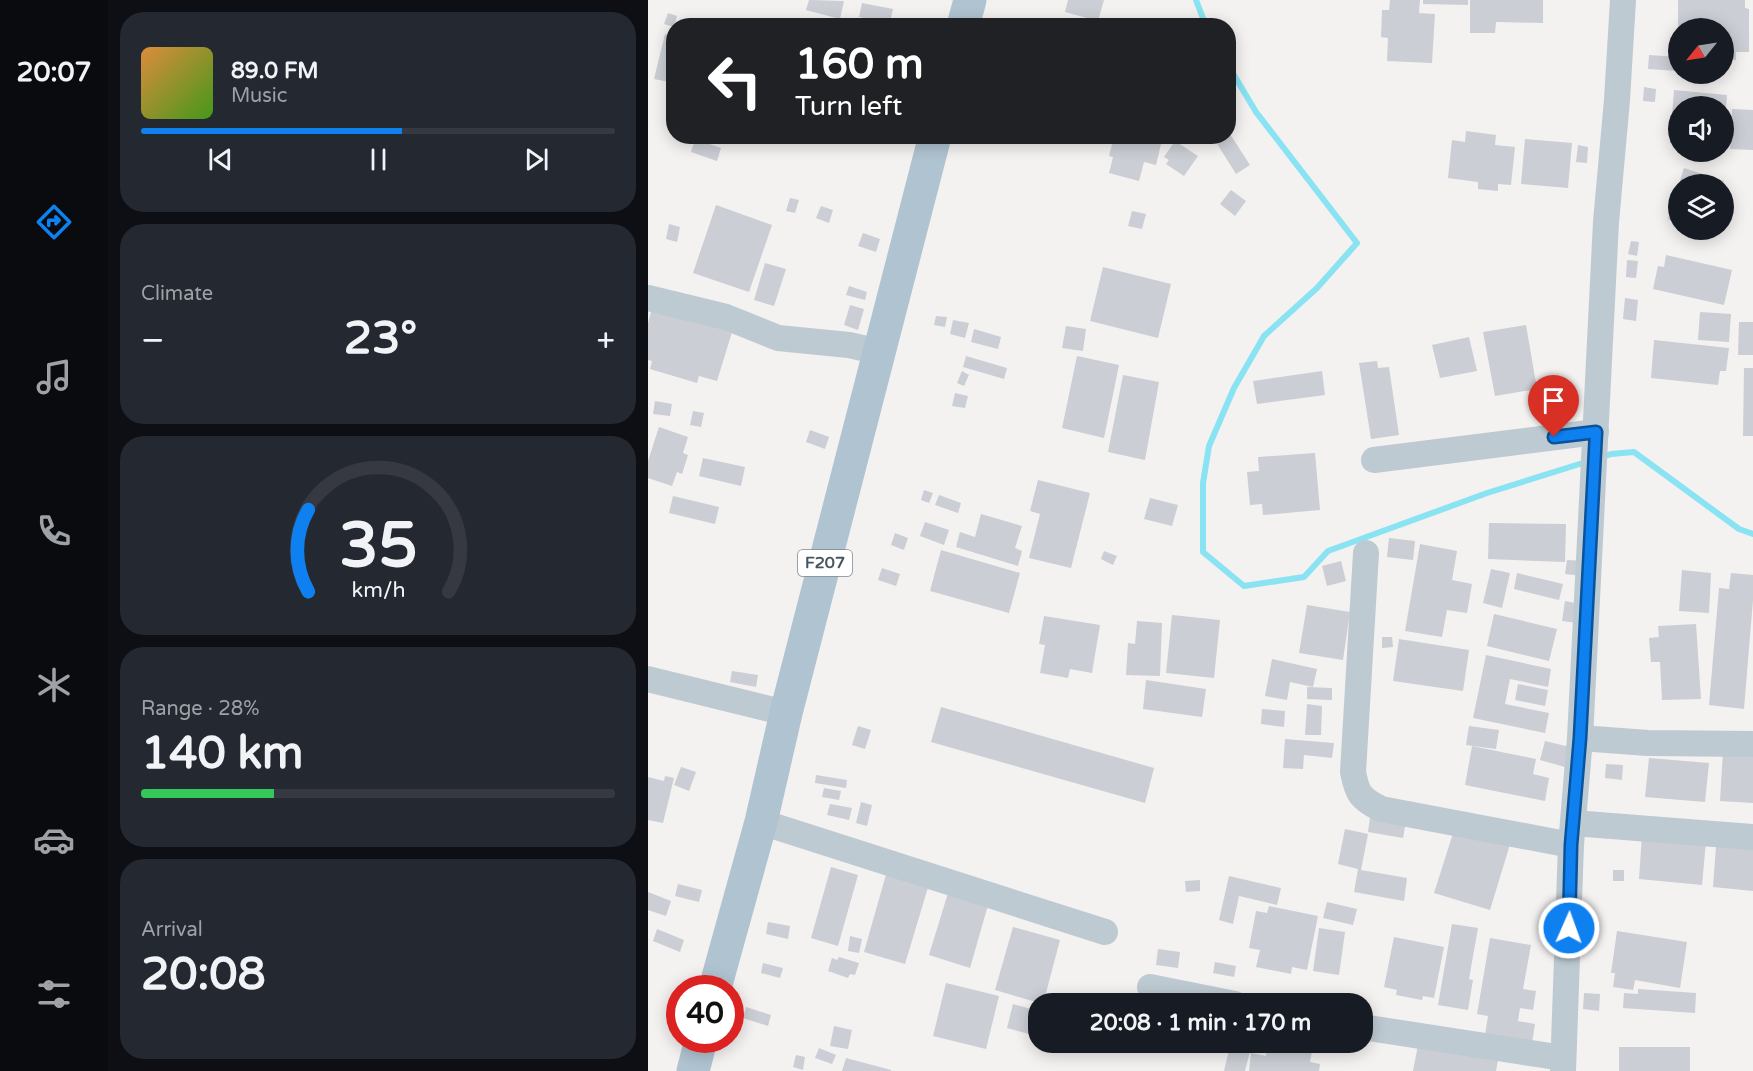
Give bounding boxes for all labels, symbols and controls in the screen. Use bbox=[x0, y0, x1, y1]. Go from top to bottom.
north arrow bbox=[1668, 18, 1734, 84]
map controls bbox=[1668, 18, 1734, 240]
text: 160 m bbox=[795, 39, 924, 90]
icon: left bbox=[696, 42, 774, 120]
text: 20:07 bbox=[17, 56, 91, 89]
text: 89.0 FM bbox=[231, 58, 319, 84]
text: Music bbox=[231, 84, 287, 108]
text: Turn left bbox=[795, 90, 902, 123]
button: sound bbox=[1668, 96, 1734, 162]
icon: previous bbox=[204, 143, 237, 176]
icon: pause bbox=[362, 143, 395, 176]
icon: next bbox=[520, 143, 553, 176]
button: layers bbox=[1668, 174, 1734, 240]
icon: directions bbox=[33, 201, 75, 243]
text: Climate bbox=[141, 282, 213, 306]
text: 23° bbox=[344, 312, 417, 366]
text: − bbox=[141, 321, 165, 360]
text: + bbox=[596, 321, 615, 360]
icon: music bbox=[33, 356, 75, 398]
pin bbox=[1528, 375, 1579, 437]
icon: arrive bbox=[1537, 384, 1570, 417]
icon: phone bbox=[33, 510, 75, 552]
text: 35 bbox=[339, 510, 417, 585]
road number: F207 bbox=[798, 550, 852, 576]
text: km/h bbox=[351, 578, 405, 604]
icon: climate bbox=[33, 664, 75, 706]
text: Range · 28% bbox=[141, 697, 260, 721]
text: 140 km bbox=[141, 727, 303, 781]
icon: car bbox=[33, 819, 75, 861]
position arrow bbox=[1537, 896, 1601, 960]
text: Arrival bbox=[141, 918, 203, 942]
text: 20:08 bbox=[141, 948, 266, 1002]
icon: filters bbox=[33, 973, 75, 1015]
speed limit sign: 40 bbox=[666, 975, 744, 1053]
text: 20:08 · 1 min · 170 m bbox=[1090, 1010, 1311, 1036]

